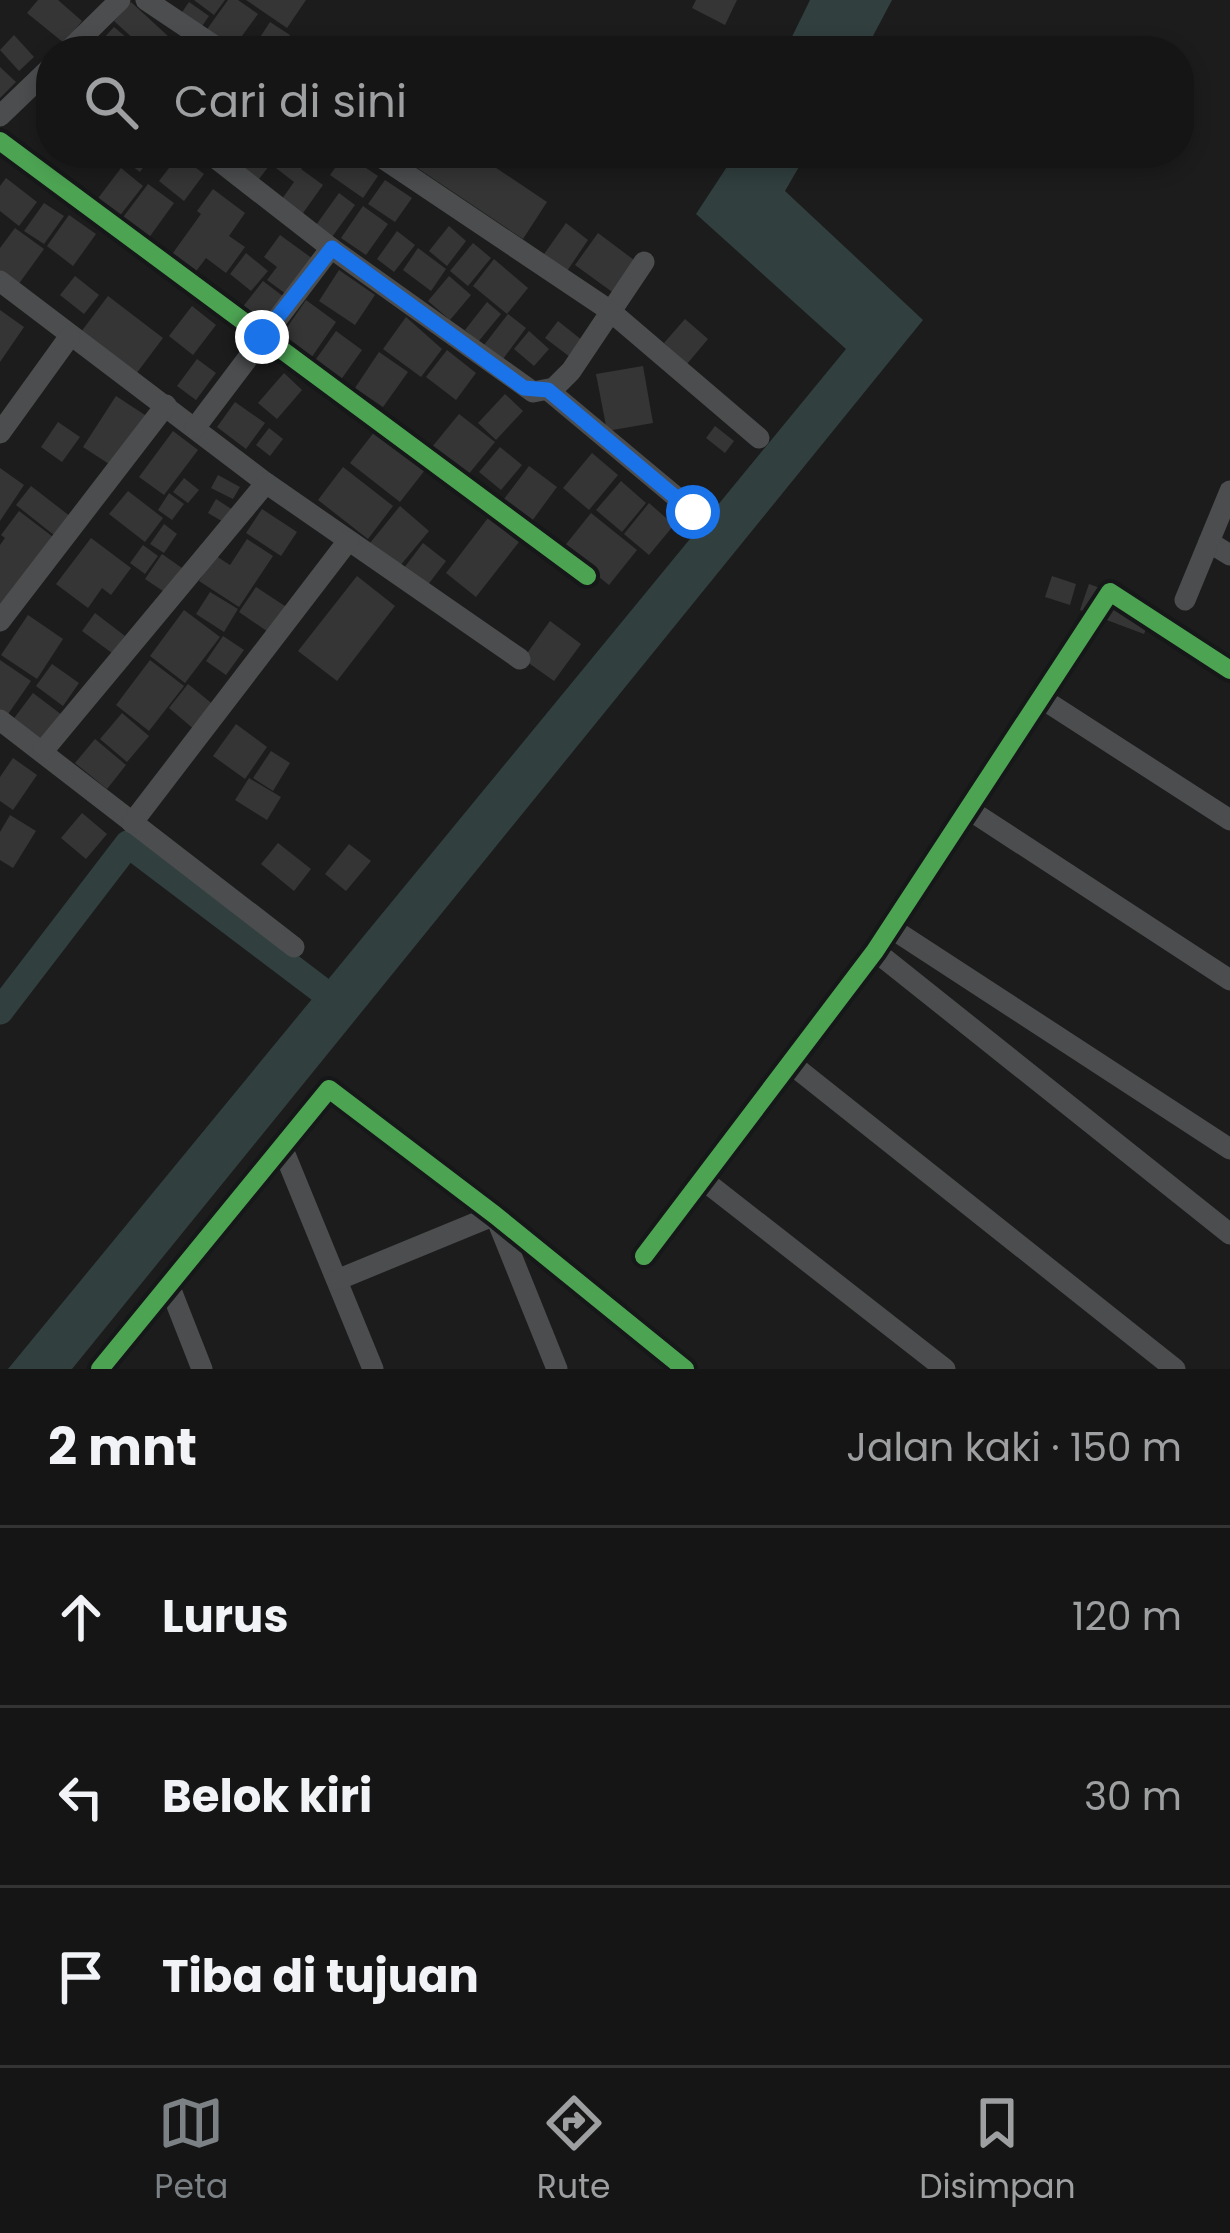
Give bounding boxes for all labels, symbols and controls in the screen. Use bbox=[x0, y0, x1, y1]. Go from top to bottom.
search box bbox=[36, 36, 1194, 168]
icon: search bbox=[78, 69, 144, 135]
text: Cari di sini bbox=[174, 70, 407, 133]
route end bbox=[235, 310, 289, 364]
route start bbox=[666, 485, 720, 539]
text: 2 mnt bbox=[48, 1411, 197, 1483]
text: Jalan kaki · 150 m bbox=[846, 1420, 1182, 1475]
icon: ahead bbox=[48, 1584, 114, 1650]
text: Lurus bbox=[162, 1585, 289, 1648]
text: 120 m bbox=[1072, 1589, 1182, 1644]
icon: left bbox=[48, 1764, 114, 1830]
text: Belok kiri bbox=[162, 1765, 372, 1828]
text: 30 m bbox=[1084, 1769, 1182, 1824]
icon: arrive bbox=[48, 1944, 114, 2010]
text: Tiba di tujuan bbox=[162, 1945, 479, 2008]
tab: Peta bbox=[154, 2090, 228, 2212]
tab: Rute bbox=[537, 2090, 611, 2212]
tab: Disimpan bbox=[919, 2090, 1076, 2212]

